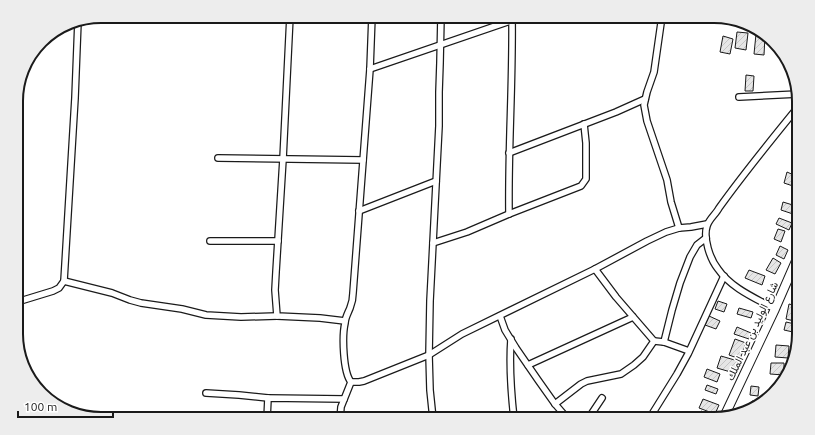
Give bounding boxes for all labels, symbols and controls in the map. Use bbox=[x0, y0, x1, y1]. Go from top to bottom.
street label: شارع الوليد بن عبد الملك bbox=[724, 279, 782, 383]
scale bar bbox=[18, 393, 113, 419]
text: 100 m bbox=[24, 400, 57, 413]

